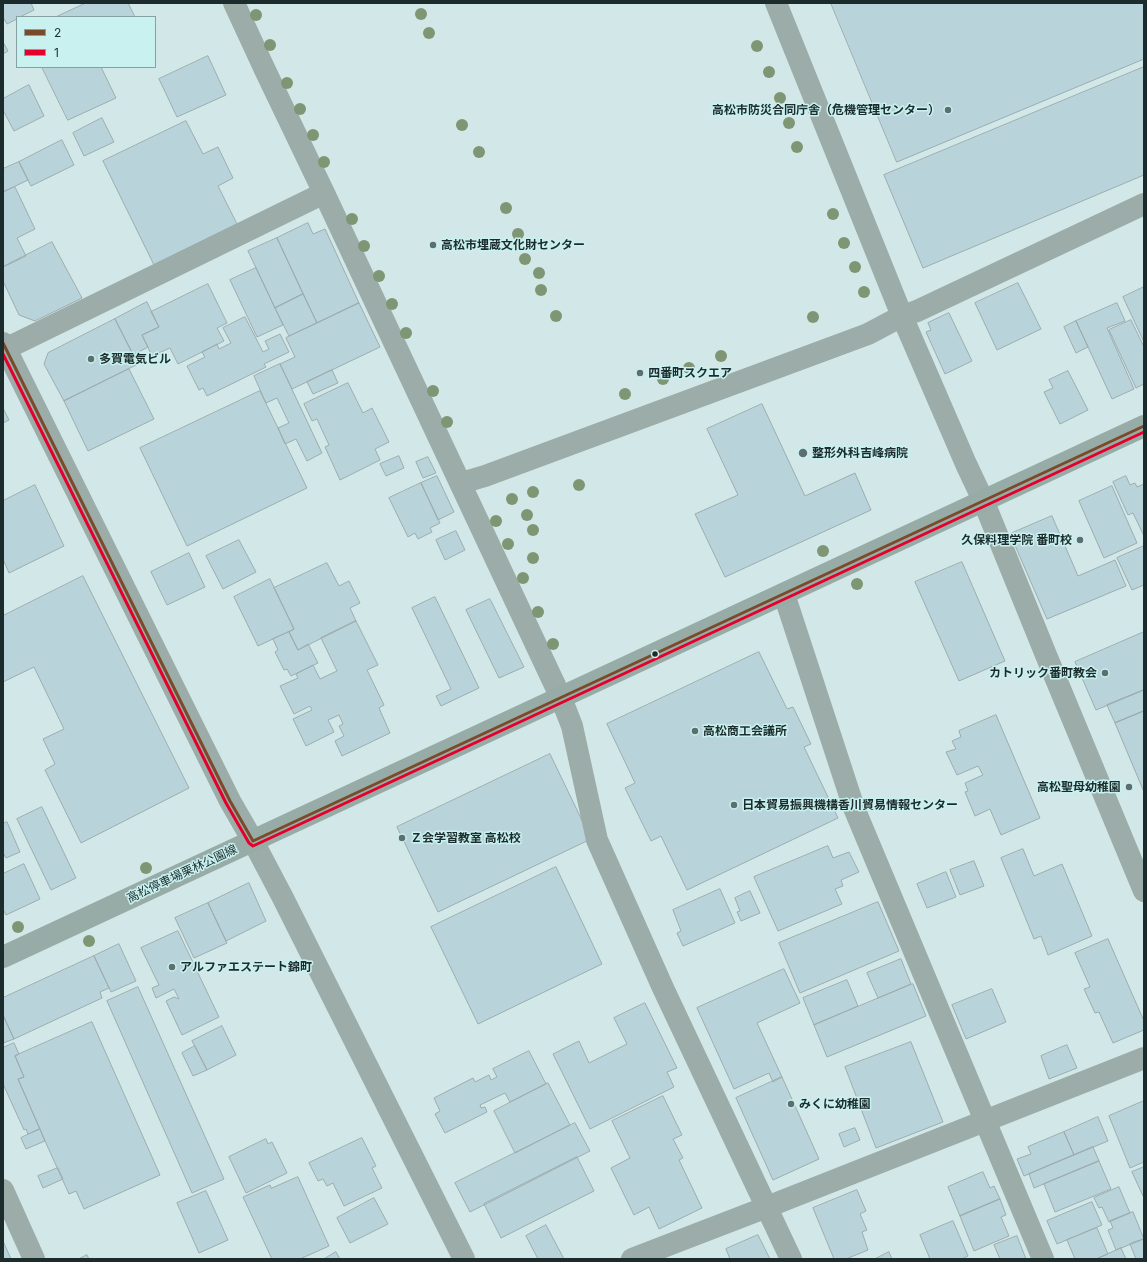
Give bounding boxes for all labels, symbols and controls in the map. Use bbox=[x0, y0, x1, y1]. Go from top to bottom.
legend bbox=[16, 16, 156, 68]
text: 2 bbox=[54, 25, 61, 40]
text: 1 bbox=[54, 45, 59, 60]
place label: 高松市防災合同庁舎（危機管理センター） bbox=[712, 103, 940, 117]
marker: 高松市防災合同庁舎（危機管理センター） bbox=[943, 105, 953, 115]
place label: 高松市埋蔵文化財センター bbox=[441, 238, 585, 252]
marker: 高松市埋蔵文化財センター bbox=[428, 240, 438, 250]
place label: 多賀電気ビル bbox=[99, 352, 171, 366]
marker: 多賀電気ビル bbox=[86, 354, 96, 364]
place label: 四番町スクエア bbox=[648, 366, 732, 380]
marker: 四番町スクエア bbox=[635, 368, 645, 378]
place label: 整形外科吉峰病院 bbox=[812, 446, 908, 460]
marker: 整形外科吉峰病院 bbox=[797, 447, 809, 459]
place label: 久保料理学院 番町校 bbox=[961, 533, 1072, 547]
marker: 久保料理学院 番町校 bbox=[1075, 535, 1085, 545]
unlabelled marker bbox=[650, 649, 660, 659]
place label: カトリック番町教会 bbox=[989, 666, 1097, 680]
marker: カトリック番町教会 bbox=[1100, 668, 1110, 678]
place label: 高松商工会議所 bbox=[703, 724, 787, 738]
marker: 高松商工会議所 bbox=[690, 726, 700, 736]
place label: 高松聖母幼稚園 bbox=[1037, 780, 1121, 794]
marker: 高松聖母幼稚園 bbox=[1124, 782, 1134, 792]
place label: 日本貿易振興機構香川貿易情報センター bbox=[742, 798, 958, 812]
marker: 日本貿易振興機構香川貿易情報センター bbox=[729, 800, 739, 810]
place label: Ｚ会学習教室 高松校 bbox=[410, 831, 521, 845]
marker: Ｚ会学習教室 高松校 bbox=[397, 833, 407, 843]
street label: 高松停車場栗林公園線 bbox=[125, 842, 239, 906]
place label: アルファエステート錦町 bbox=[180, 960, 312, 974]
marker: アルファエステート錦町 bbox=[167, 962, 177, 972]
place label: みくに幼稚園 bbox=[799, 1097, 871, 1111]
marker: みくに幼稚園 bbox=[786, 1099, 796, 1109]

